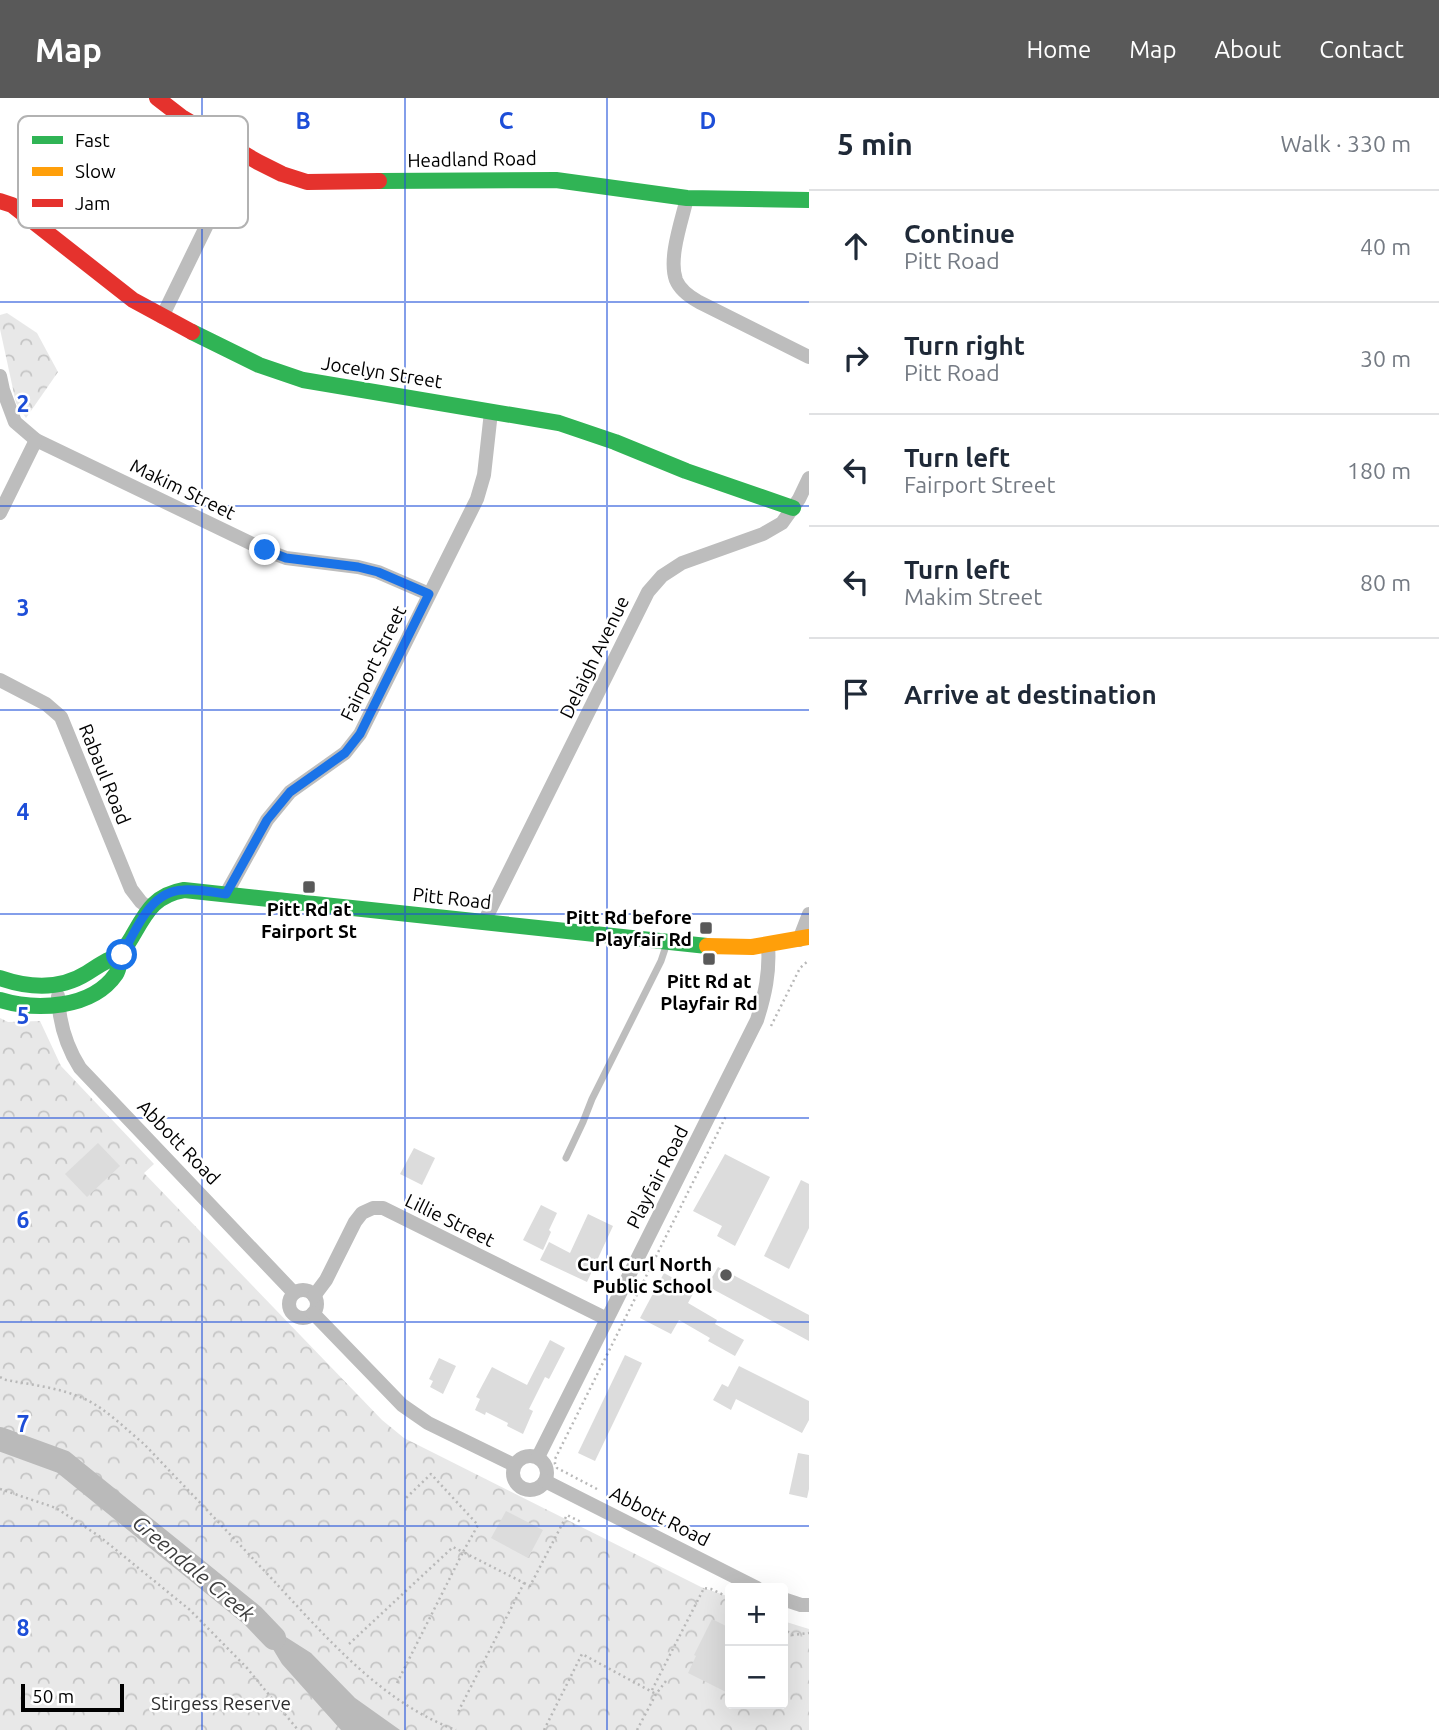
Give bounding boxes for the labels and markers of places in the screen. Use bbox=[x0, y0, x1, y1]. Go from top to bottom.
marker: Pitt Rd at Fairport St bbox=[301, 879, 317, 895]
place label: Pitt Rd at Fairport St bbox=[261, 898, 357, 942]
place label: Pitt Rd before Playfair Rd bbox=[566, 906, 692, 950]
marker: Pitt Rd before Playfair Rd bbox=[698, 920, 714, 936]
marker: Pitt Rd at Playfair Rd bbox=[701, 951, 717, 967]
place label: Pitt Rd at Playfair Rd bbox=[660, 970, 758, 1014]
place label: Curl Curl North Public School bbox=[577, 1253, 712, 1297]
marker: Curl Curl North Public School bbox=[718, 1267, 734, 1283]

